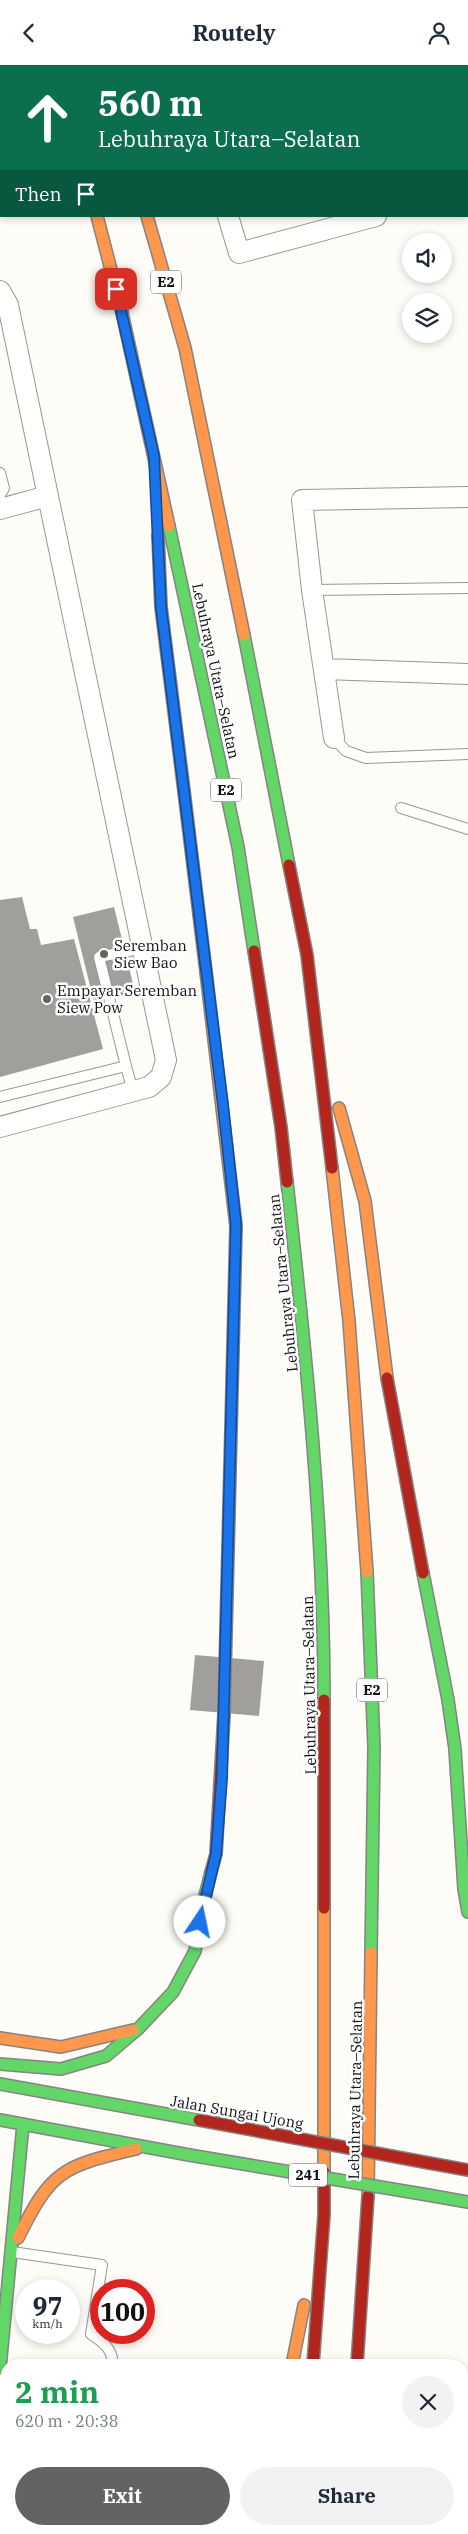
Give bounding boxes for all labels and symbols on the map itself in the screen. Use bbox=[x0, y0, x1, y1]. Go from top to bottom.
pin bbox=[95, 268, 137, 310]
road number: E2 bbox=[151, 271, 181, 293]
street label: Lebuhraya Utara–Selatan bbox=[188, 581, 244, 761]
road number: E2 bbox=[211, 779, 241, 801]
place label: Seremban Siew Bao bbox=[114, 936, 187, 972]
marker: Seremban Siew Bao bbox=[98, 948, 110, 960]
place label: Empayar Seremban Siew Pow bbox=[57, 981, 198, 1017]
marker: Empayar Seremban Siew Pow bbox=[41, 993, 53, 1005]
street label: Lebuhraya Utara–Selatan bbox=[264, 1193, 302, 1373]
street label: Lebuhraya Utara–Selatan bbox=[298, 1595, 320, 1775]
road number: E2 bbox=[357, 1679, 387, 1701]
position arrow bbox=[173, 1895, 225, 1947]
street label: Lebuhraya Utara–Selatan bbox=[344, 2000, 366, 2180]
street label: Jalan Sungai Ujong bbox=[169, 2091, 305, 2133]
road number: 241 bbox=[289, 2163, 327, 2187]
speed limit sign: 100 bbox=[90, 2279, 155, 2344]

